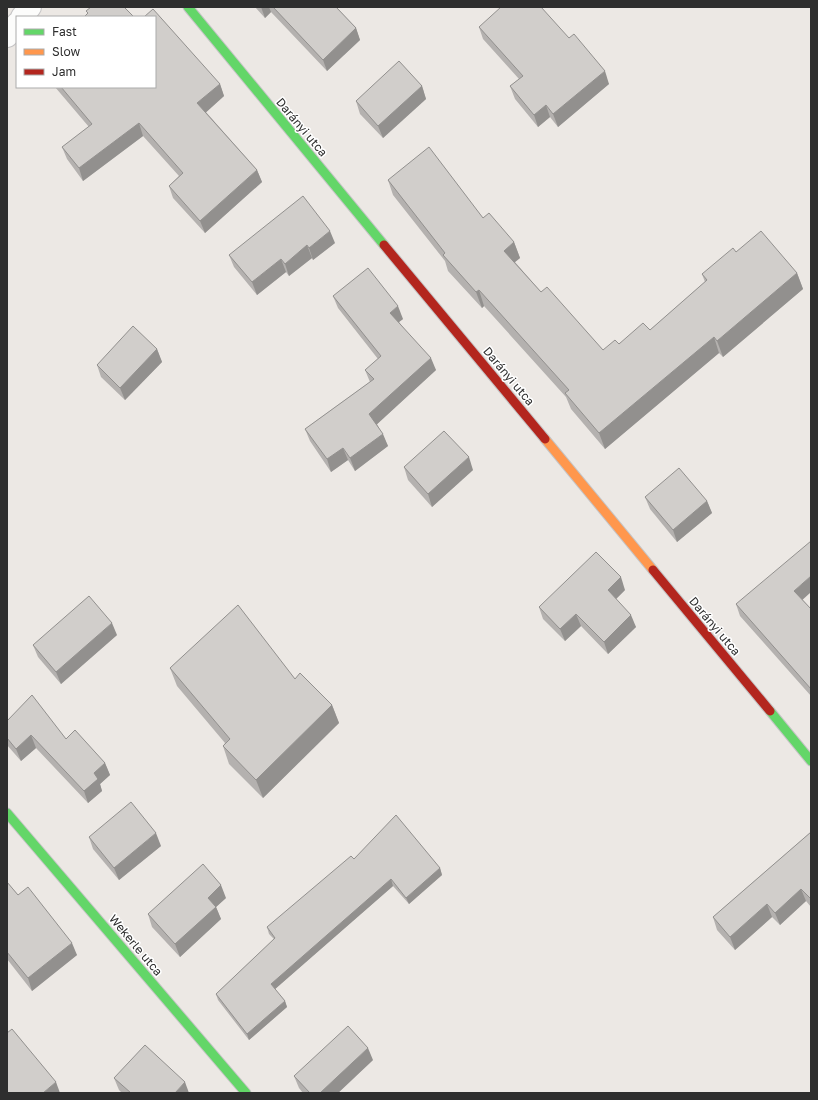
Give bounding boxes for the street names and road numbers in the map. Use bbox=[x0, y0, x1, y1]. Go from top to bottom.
street label: Darányi utca bbox=[273, 95, 331, 159]
street label: Darányi utca bbox=[480, 344, 538, 408]
street label: Darányi utca bbox=[686, 594, 744, 658]
street label: Wekerle utca bbox=[106, 911, 166, 979]

